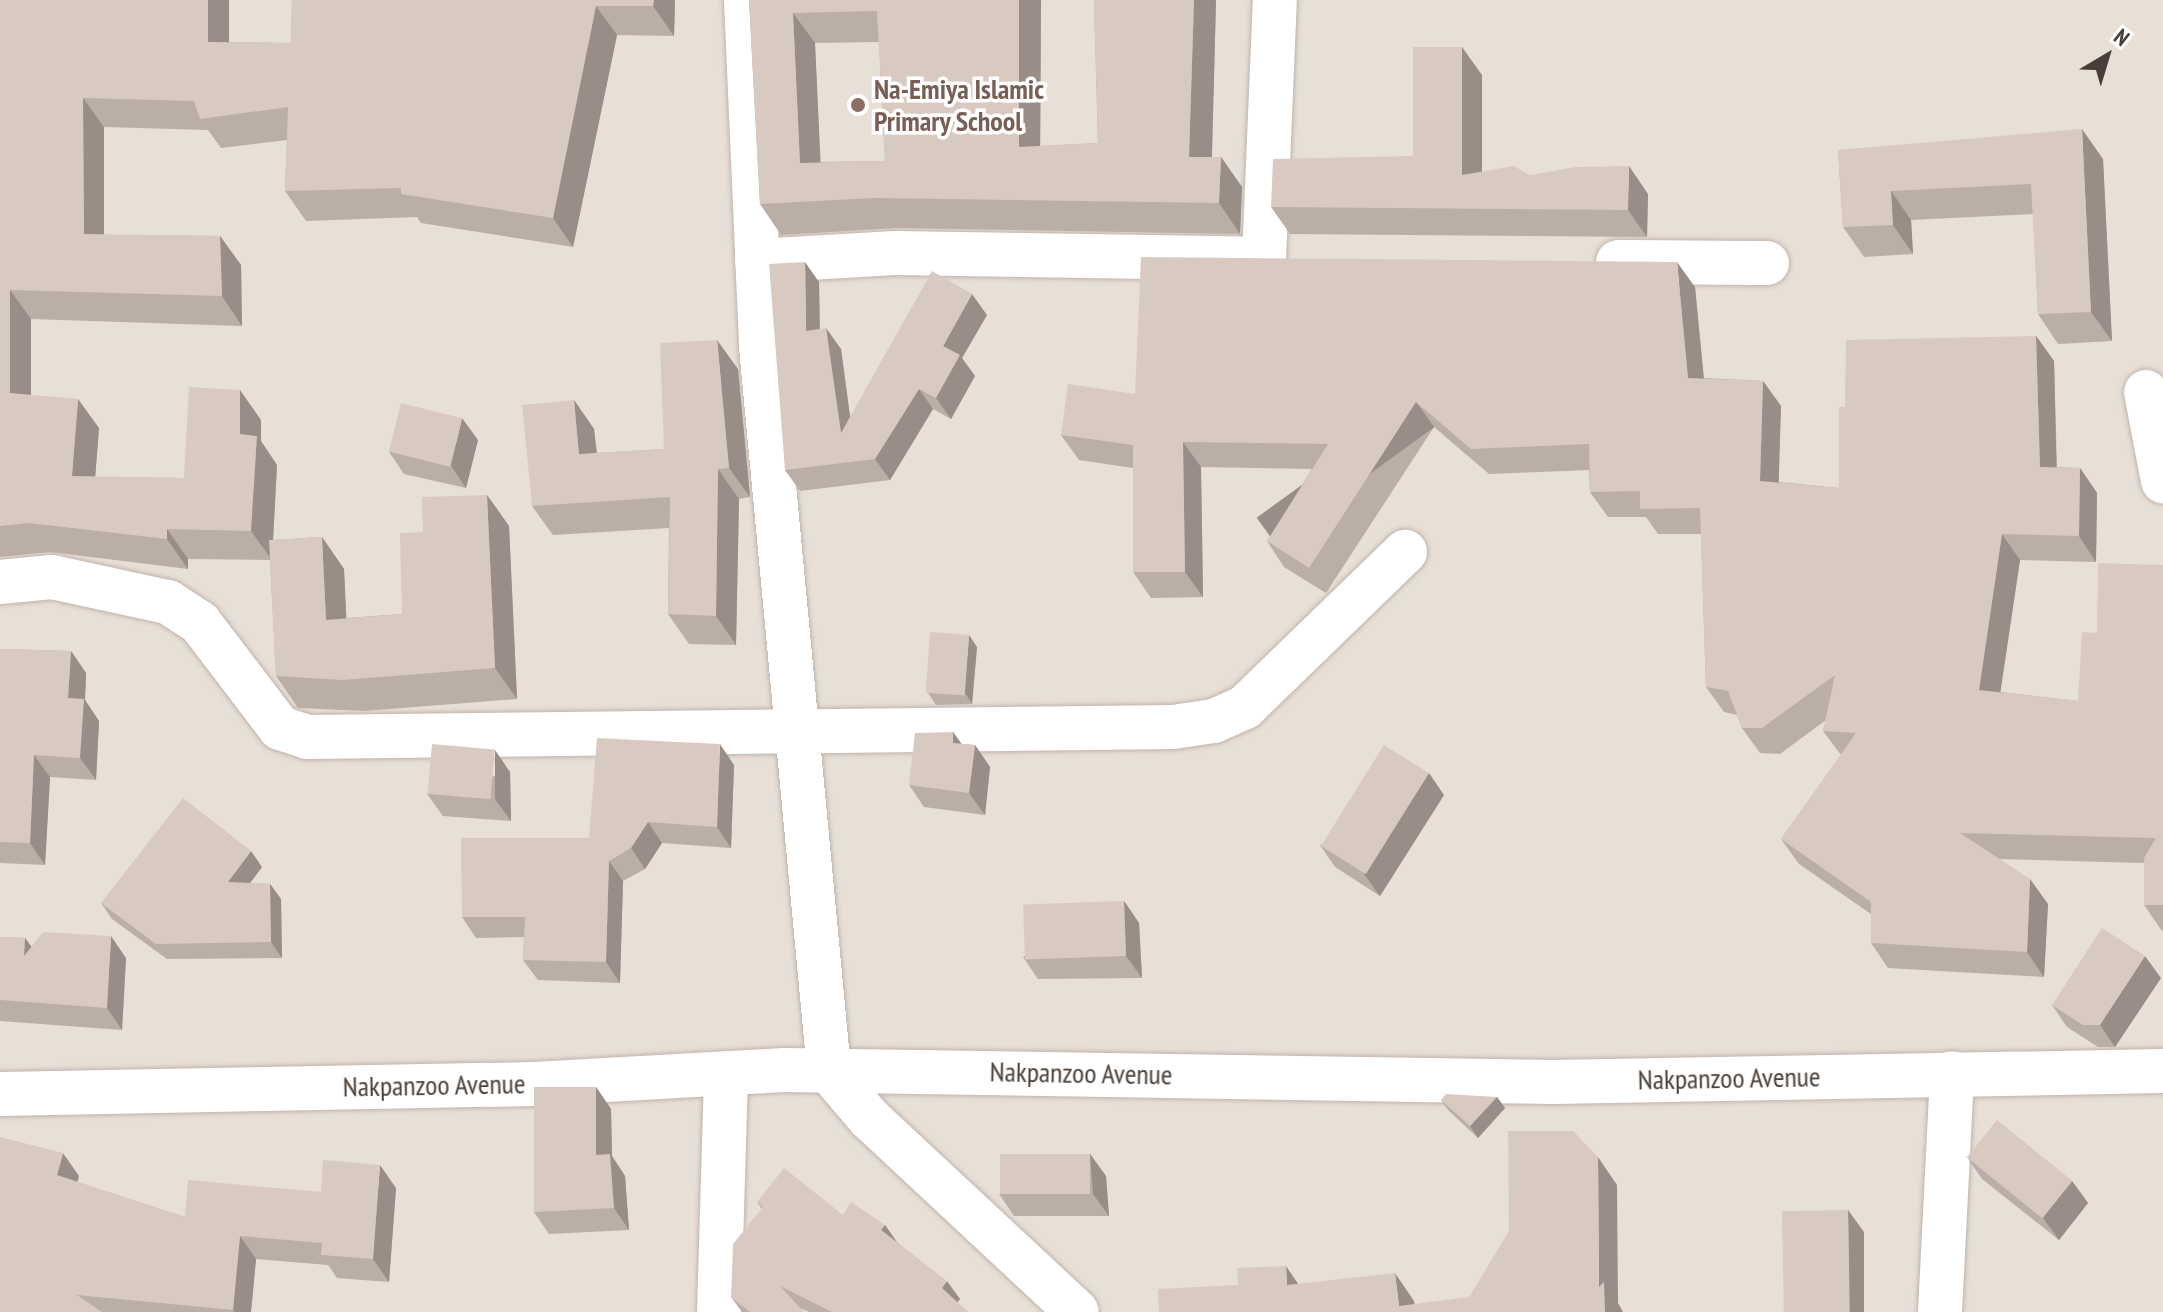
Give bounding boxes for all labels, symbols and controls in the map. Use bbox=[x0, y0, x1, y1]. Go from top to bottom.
north arrow bbox=[2067, 16, 2147, 96]
text: N bbox=[2108, 22, 2135, 52]
place label: Na-Emiya Islamic Primary School bbox=[874, 72, 1044, 138]
marker: Na-Emiya Islamic Primary School bbox=[849, 96, 867, 114]
street label: Nakpanzoo Avenue bbox=[989, 1055, 1173, 1091]
street label: Nakpanzoo Avenue bbox=[1637, 1060, 1821, 1096]
street label: Nakpanzoo Avenue bbox=[342, 1067, 526, 1103]

